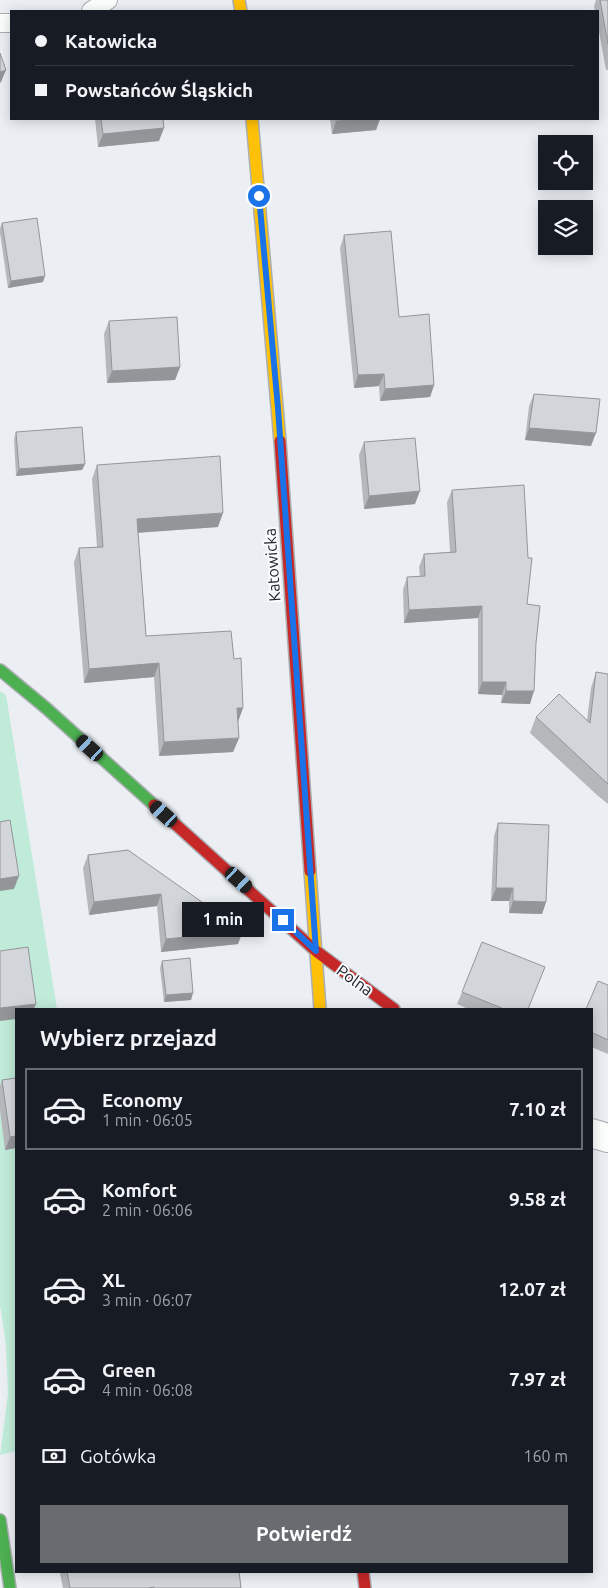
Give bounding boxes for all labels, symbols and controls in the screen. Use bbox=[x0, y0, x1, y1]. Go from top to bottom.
text: Katowicka bbox=[65, 30, 157, 52]
text: Powstańców Śląskich bbox=[65, 79, 253, 101]
map controls bbox=[538, 135, 593, 255]
button: locate bbox=[538, 135, 593, 190]
route start bbox=[248, 185, 270, 207]
button: layers bbox=[538, 200, 593, 255]
street label: Katowicka bbox=[260, 528, 284, 602]
car bbox=[73, 732, 106, 764]
car bbox=[147, 798, 180, 830]
car bbox=[222, 864, 255, 896]
callout: 1 min bbox=[183, 902, 266, 938]
route end bbox=[272, 909, 294, 931]
text: 1 min bbox=[203, 910, 243, 928]
street label: Polna bbox=[333, 961, 377, 999]
text: Wybierz przejazd bbox=[40, 1025, 217, 1050]
icon: car bbox=[42, 1087, 87, 1132]
text: Economy bbox=[102, 1089, 183, 1111]
text: 7.10 zł bbox=[509, 1098, 566, 1120]
text: 1 min · 06:05 bbox=[102, 1111, 193, 1129]
icon: car bbox=[42, 1177, 87, 1222]
text: Komfort bbox=[102, 1179, 177, 1201]
text: 9.58 zł bbox=[509, 1188, 566, 1210]
text: 2 min · 06:06 bbox=[102, 1201, 193, 1219]
icon: car bbox=[42, 1267, 87, 1312]
text: XL bbox=[102, 1269, 125, 1291]
text: 12.07 zł bbox=[498, 1278, 566, 1300]
text: 3 min · 06:07 bbox=[102, 1291, 193, 1309]
icon: car bbox=[42, 1357, 87, 1402]
text: Green bbox=[102, 1359, 156, 1381]
text: 7.97 zł bbox=[509, 1368, 566, 1390]
text: 4 min · 06:08 bbox=[102, 1381, 193, 1399]
icon: cash bbox=[40, 1442, 68, 1470]
text: Gotówka bbox=[80, 1445, 156, 1467]
text: 160 m bbox=[523, 1447, 568, 1465]
button: Potwierdź bbox=[40, 1505, 568, 1563]

